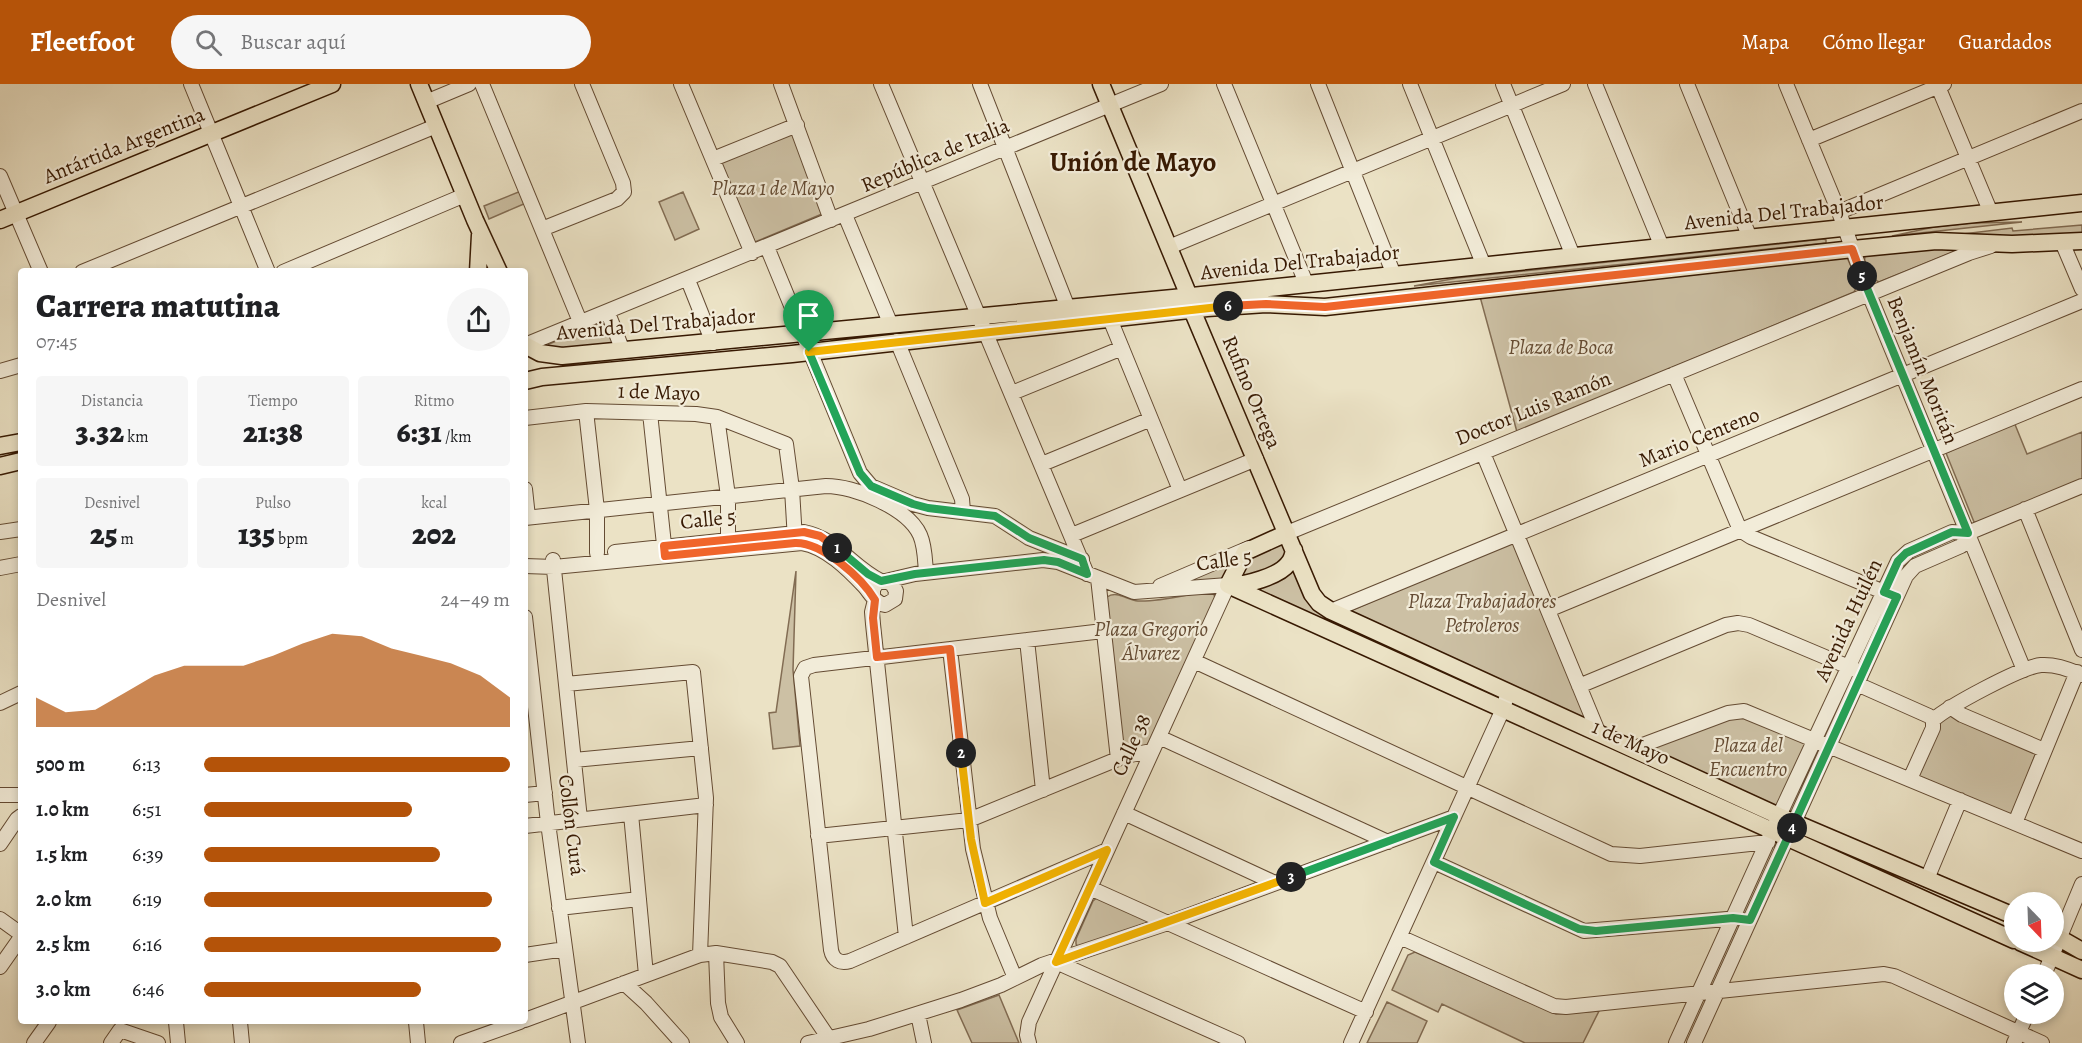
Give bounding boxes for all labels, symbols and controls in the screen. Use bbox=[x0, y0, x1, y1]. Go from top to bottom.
search box bbox=[171, 15, 591, 69]
text: Fleetfoot bbox=[30, 23, 135, 61]
icon: search bbox=[192, 26, 225, 59]
text: Buscar aquí bbox=[240, 27, 346, 57]
text: Mapa bbox=[1741, 28, 1789, 56]
text: Cómo llegar bbox=[1822, 28, 1925, 56]
text: Guardados bbox=[1958, 28, 2052, 56]
street label: Antártida Argentina bbox=[38, 100, 209, 191]
street label: República de Italia bbox=[857, 111, 1014, 199]
district label: Unión de Mayo bbox=[1050, 144, 1216, 180]
park label: Plaza 1 de Mayo bbox=[712, 174, 834, 202]
street label: Avenida Del Trabajador bbox=[1682, 188, 1885, 236]
street label: Avenida Del Trabajador bbox=[1198, 238, 1401, 286]
pin: 5 bbox=[1847, 261, 1877, 291]
text: 5 bbox=[1859, 265, 1865, 287]
text: Carrera matutina bbox=[36, 283, 280, 328]
button: share bbox=[447, 288, 510, 351]
pin bbox=[783, 290, 834, 352]
pin: 6 bbox=[1213, 291, 1243, 321]
street label: Benjamín Moritán bbox=[1881, 292, 1965, 448]
text: 6 bbox=[1224, 295, 1232, 317]
icon: arrive bbox=[792, 299, 825, 332]
street label: Avenida Del Trabajador bbox=[554, 301, 757, 347]
text: 07:45 bbox=[36, 328, 77, 355]
street label: Rufino Ortega bbox=[1216, 331, 1289, 453]
park label: Plaza de Boca bbox=[1508, 333, 1614, 361]
street label: Doctor Luis Ramón bbox=[1451, 364, 1615, 452]
street label: 1 de Mayo bbox=[617, 377, 701, 407]
text: Distancia bbox=[81, 390, 143, 412]
text: Tiempo bbox=[248, 390, 298, 412]
text: Ritmo bbox=[414, 390, 454, 412]
street label: Mario Centeno bbox=[1634, 400, 1764, 474]
text: 3.32 bbox=[75, 412, 124, 452]
text: 21:38 bbox=[243, 412, 303, 452]
text: 6:31 bbox=[396, 412, 442, 452]
text: km bbox=[124, 426, 149, 448]
text: /km bbox=[442, 426, 472, 448]
text: Desnivel bbox=[84, 492, 140, 514]
text: Pulso bbox=[255, 492, 291, 514]
text: kcal bbox=[421, 492, 447, 514]
street label: Calle 5 bbox=[679, 502, 737, 536]
text: 25 bbox=[90, 514, 117, 554]
text: 135 bbox=[238, 514, 275, 554]
text: 202 bbox=[412, 514, 456, 554]
text: m bbox=[117, 528, 134, 550]
text: bpm bbox=[275, 528, 308, 550]
pin: 1 bbox=[822, 533, 852, 563]
text: 1 bbox=[834, 537, 840, 559]
street label: Calle 5 bbox=[1194, 542, 1254, 578]
street label: Avenida Huilén bbox=[1807, 554, 1889, 687]
text: Desnivel bbox=[36, 586, 106, 613]
text: 24–49 m bbox=[441, 586, 510, 613]
park label: Plaza Trabajadores Petroleros bbox=[1408, 587, 1556, 639]
park label: Plaza Gregorio Álvarez bbox=[1094, 615, 1208, 667]
street label: Calle 38 bbox=[1104, 709, 1158, 781]
street label: 1 de Mayo bbox=[1588, 712, 1674, 772]
park label: Plaza del Encuentro bbox=[1709, 731, 1787, 783]
pin: 2 bbox=[946, 738, 976, 768]
text: 2 bbox=[957, 742, 965, 764]
text: 500 m bbox=[36, 751, 85, 778]
text: 6:13 bbox=[132, 751, 161, 778]
street label: Collón Curá bbox=[552, 773, 592, 877]
text: 1.0 km bbox=[36, 796, 89, 823]
text: 6:51 bbox=[132, 796, 161, 823]
pin: 4 bbox=[1777, 813, 1807, 843]
text: 4 bbox=[1788, 817, 1796, 839]
text: 1.5 km bbox=[36, 841, 88, 868]
text: 6:39 bbox=[132, 841, 163, 868]
pin: 3 bbox=[1276, 862, 1306, 892]
text: 3 bbox=[1288, 866, 1294, 888]
text: 2.0 km bbox=[36, 886, 92, 913]
text: 6:19 bbox=[132, 886, 162, 913]
north arrow bbox=[2004, 892, 2064, 952]
map controls bbox=[2004, 892, 2064, 1024]
text: 2.5 km bbox=[36, 931, 90, 958]
text: 6:16 bbox=[132, 931, 162, 958]
button: layers bbox=[2004, 964, 2064, 1024]
text: 3.0 km bbox=[36, 976, 91, 1003]
text: 6:46 bbox=[132, 976, 164, 1003]

